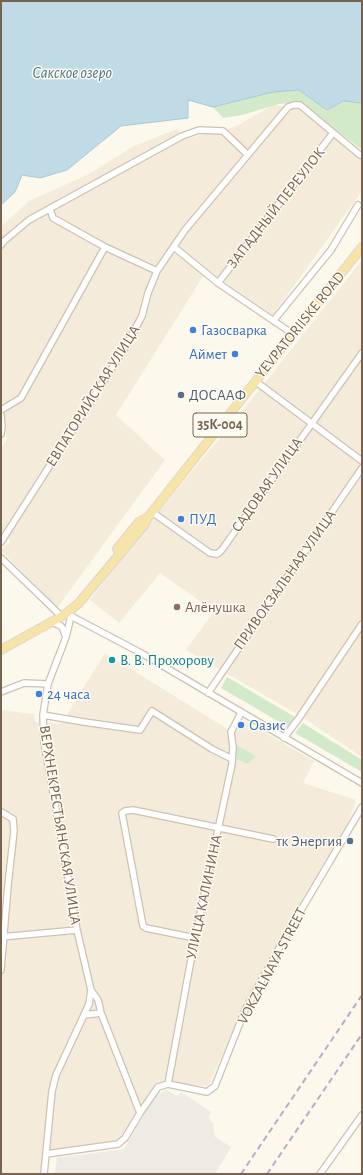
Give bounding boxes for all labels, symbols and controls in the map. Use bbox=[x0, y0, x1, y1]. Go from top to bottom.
water label: Сакское озеро bbox=[32, 63, 112, 83]
street label: ЗАПАДНЫЙ ПЕРЕУЛОК bbox=[223, 144, 329, 272]
street label: YEVPATORIISKE ROAD bbox=[251, 268, 349, 382]
place label: Газосварка bbox=[201, 321, 267, 339]
street label: ЕВПАТОРИЙСКАЯ УЛИЦА bbox=[42, 322, 144, 470]
marker: Газосварка bbox=[188, 325, 198, 335]
place label: Аймет bbox=[189, 345, 227, 363]
marker: Аймет bbox=[230, 349, 240, 359]
place label: ДОСААФ bbox=[189, 386, 246, 404]
marker: ДОСААФ bbox=[176, 390, 186, 400]
road number: 35К-004 bbox=[193, 413, 247, 437]
street label: САДОВАЯ УЛИЦА bbox=[228, 434, 306, 536]
street label: ПРИВОКЗАЛЬНАЯ УЛИЦА bbox=[230, 507, 340, 653]
place label: ПУД bbox=[189, 510, 217, 528]
marker: ПУД bbox=[176, 514, 186, 524]
place label: Алёнушка bbox=[185, 598, 246, 616]
marker: Алёнушка bbox=[172, 602, 182, 612]
place label: В. В. Прохорову bbox=[120, 651, 214, 669]
marker: В. В. Прохорову bbox=[107, 655, 117, 665]
place label: 24 часа bbox=[47, 685, 90, 703]
marker: 24 часа bbox=[34, 689, 44, 699]
place label: Оазис bbox=[249, 716, 286, 734]
marker: Оазис bbox=[236, 720, 246, 730]
street label: ВЕРХНЕКРЕСТЬЯНСКАЯ УЛИЦА bbox=[35, 724, 85, 926]
place label: тк Энергия bbox=[276, 832, 342, 850]
street label: УЛИЦА КАЛИНИНА bbox=[182, 833, 226, 961]
marker: тк Энергия bbox=[345, 836, 355, 846]
street label: VOKZALNAYA STREET bbox=[234, 905, 310, 1027]

